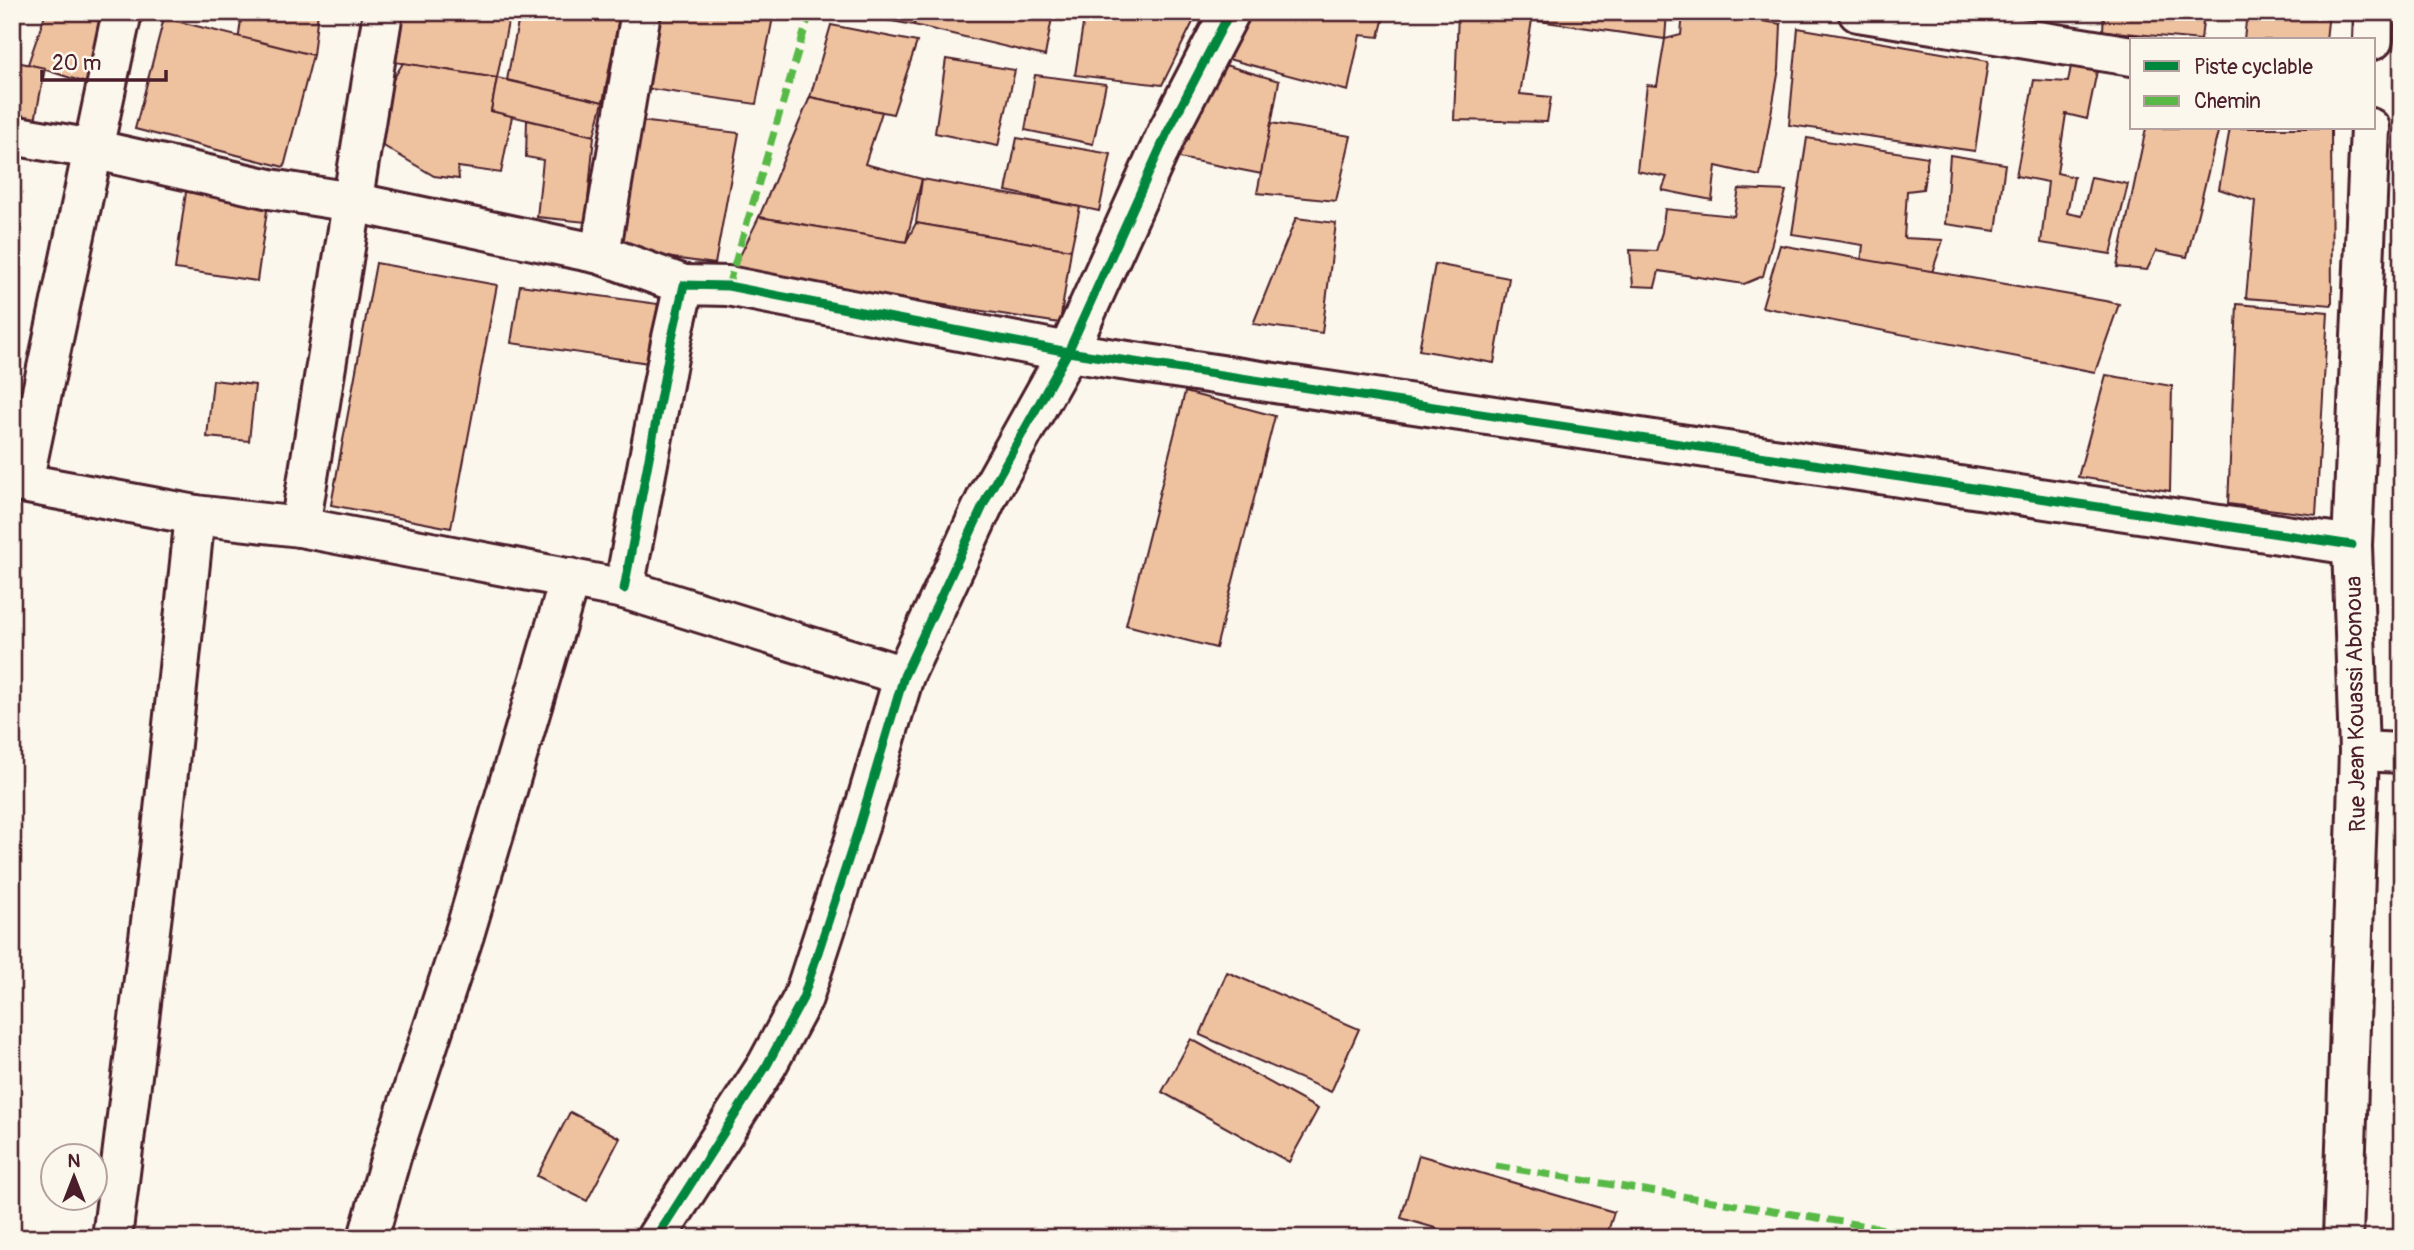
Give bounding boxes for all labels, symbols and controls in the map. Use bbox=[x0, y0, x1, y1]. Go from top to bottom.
scale bar bbox=[42, 38, 166, 82]
legend bbox=[2130, 38, 2376, 130]
text: 20 m bbox=[52, 50, 101, 77]
text: Piste cyclable bbox=[2194, 54, 2313, 81]
text: Chemin bbox=[2194, 88, 2261, 115]
street label: Rue Jean Kouassi Abonoua bbox=[2339, 576, 2372, 832]
north arrow bbox=[38, 1142, 108, 1212]
text: N bbox=[68, 1149, 81, 1173]

